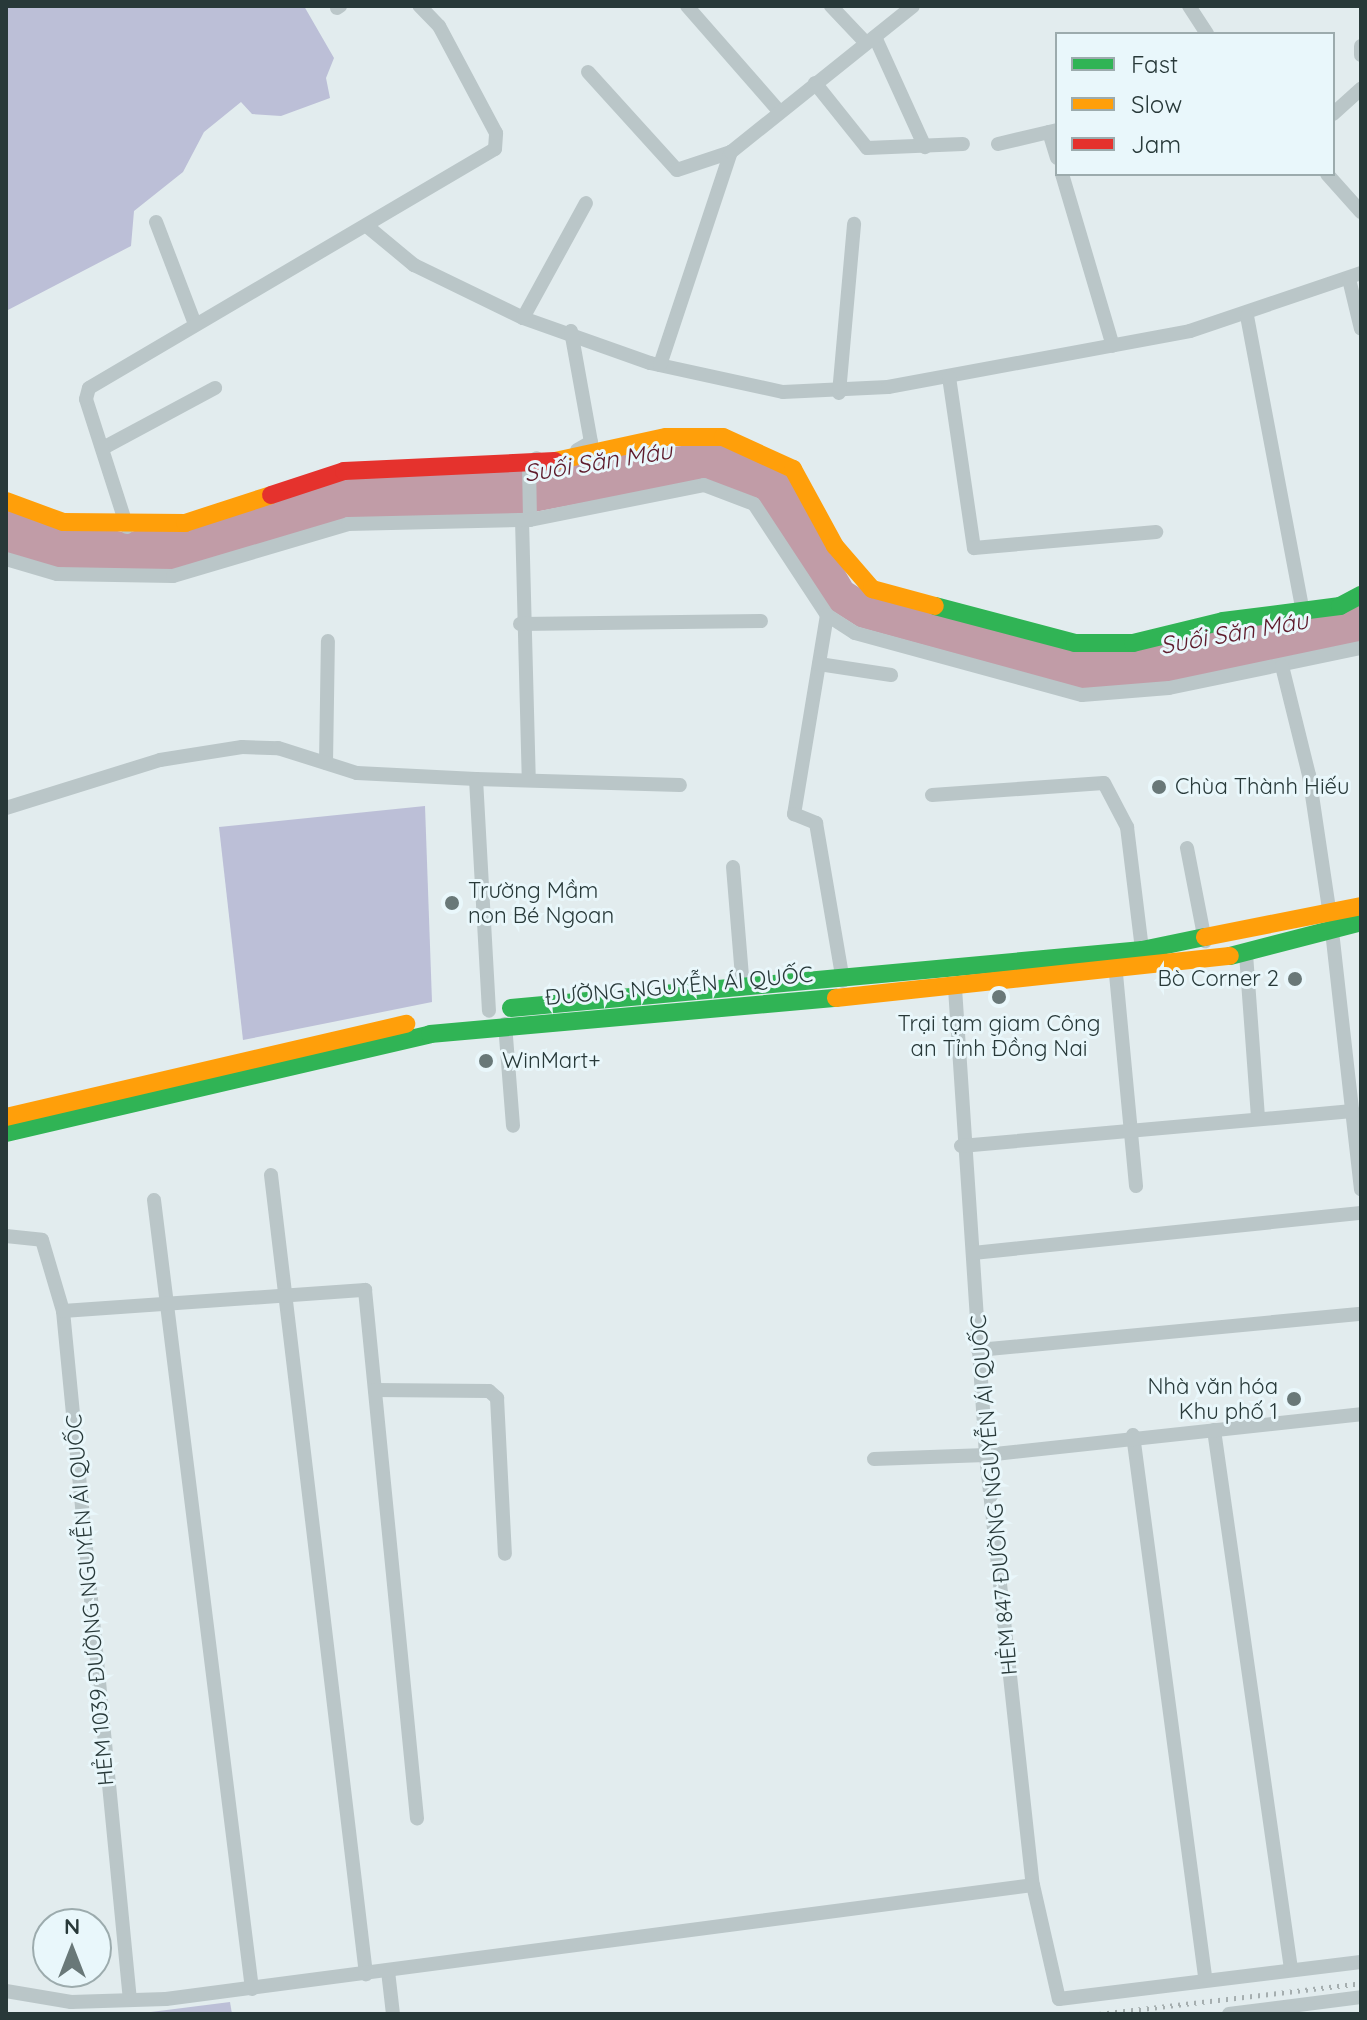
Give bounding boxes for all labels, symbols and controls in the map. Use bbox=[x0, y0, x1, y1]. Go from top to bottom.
legend bbox=[1055, 32, 1335, 176]
text: Fast bbox=[1131, 49, 1178, 79]
text: Slow bbox=[1131, 89, 1182, 119]
text: Jam bbox=[1131, 129, 1181, 159]
water label: Suối Săn Máu bbox=[522, 436, 674, 488]
water label: Suối Săn Máu bbox=[1158, 606, 1310, 660]
place label: Chùa Thành Hiếu bbox=[1175, 774, 1350, 800]
marker: Chùa Thành Hiếu bbox=[1150, 778, 1168, 796]
place label: Trường Mầm non Bé Ngoan bbox=[468, 877, 614, 928]
marker: Trường Mầm non Bé Ngoan bbox=[443, 894, 461, 912]
street label: ĐƯỜNG NGUYỄN ÁI QUỐC bbox=[544, 961, 814, 1011]
place label: Bò Corner 2 bbox=[1157, 966, 1279, 992]
marker: Bò Corner 2 bbox=[1286, 970, 1304, 988]
marker: Trại tạm giam Công an Tỉnh Đồng Nai bbox=[990, 988, 1008, 1006]
place label: Trại tạm giam Công an Tỉnh Đồng Nai bbox=[897, 1010, 1101, 1062]
place label: WinMart+ bbox=[502, 1048, 600, 1074]
marker: WinMart+ bbox=[477, 1052, 495, 1070]
street label: HẺM 847 ĐƯỜNG NGUYỄN ÁI QUỐC bbox=[965, 1314, 1023, 1676]
place label: Nhà văn hóa Khu phố 1 bbox=[1147, 1373, 1278, 1424]
marker: Nhà văn hóa Khu phố 1 bbox=[1285, 1390, 1303, 1408]
street label: HẺM 1039 ĐƯỜNG NGUYỄN ÁI QUỐC bbox=[61, 1413, 119, 1787]
north arrow bbox=[32, 1908, 112, 1988]
text: N bbox=[64, 1912, 80, 1940]

